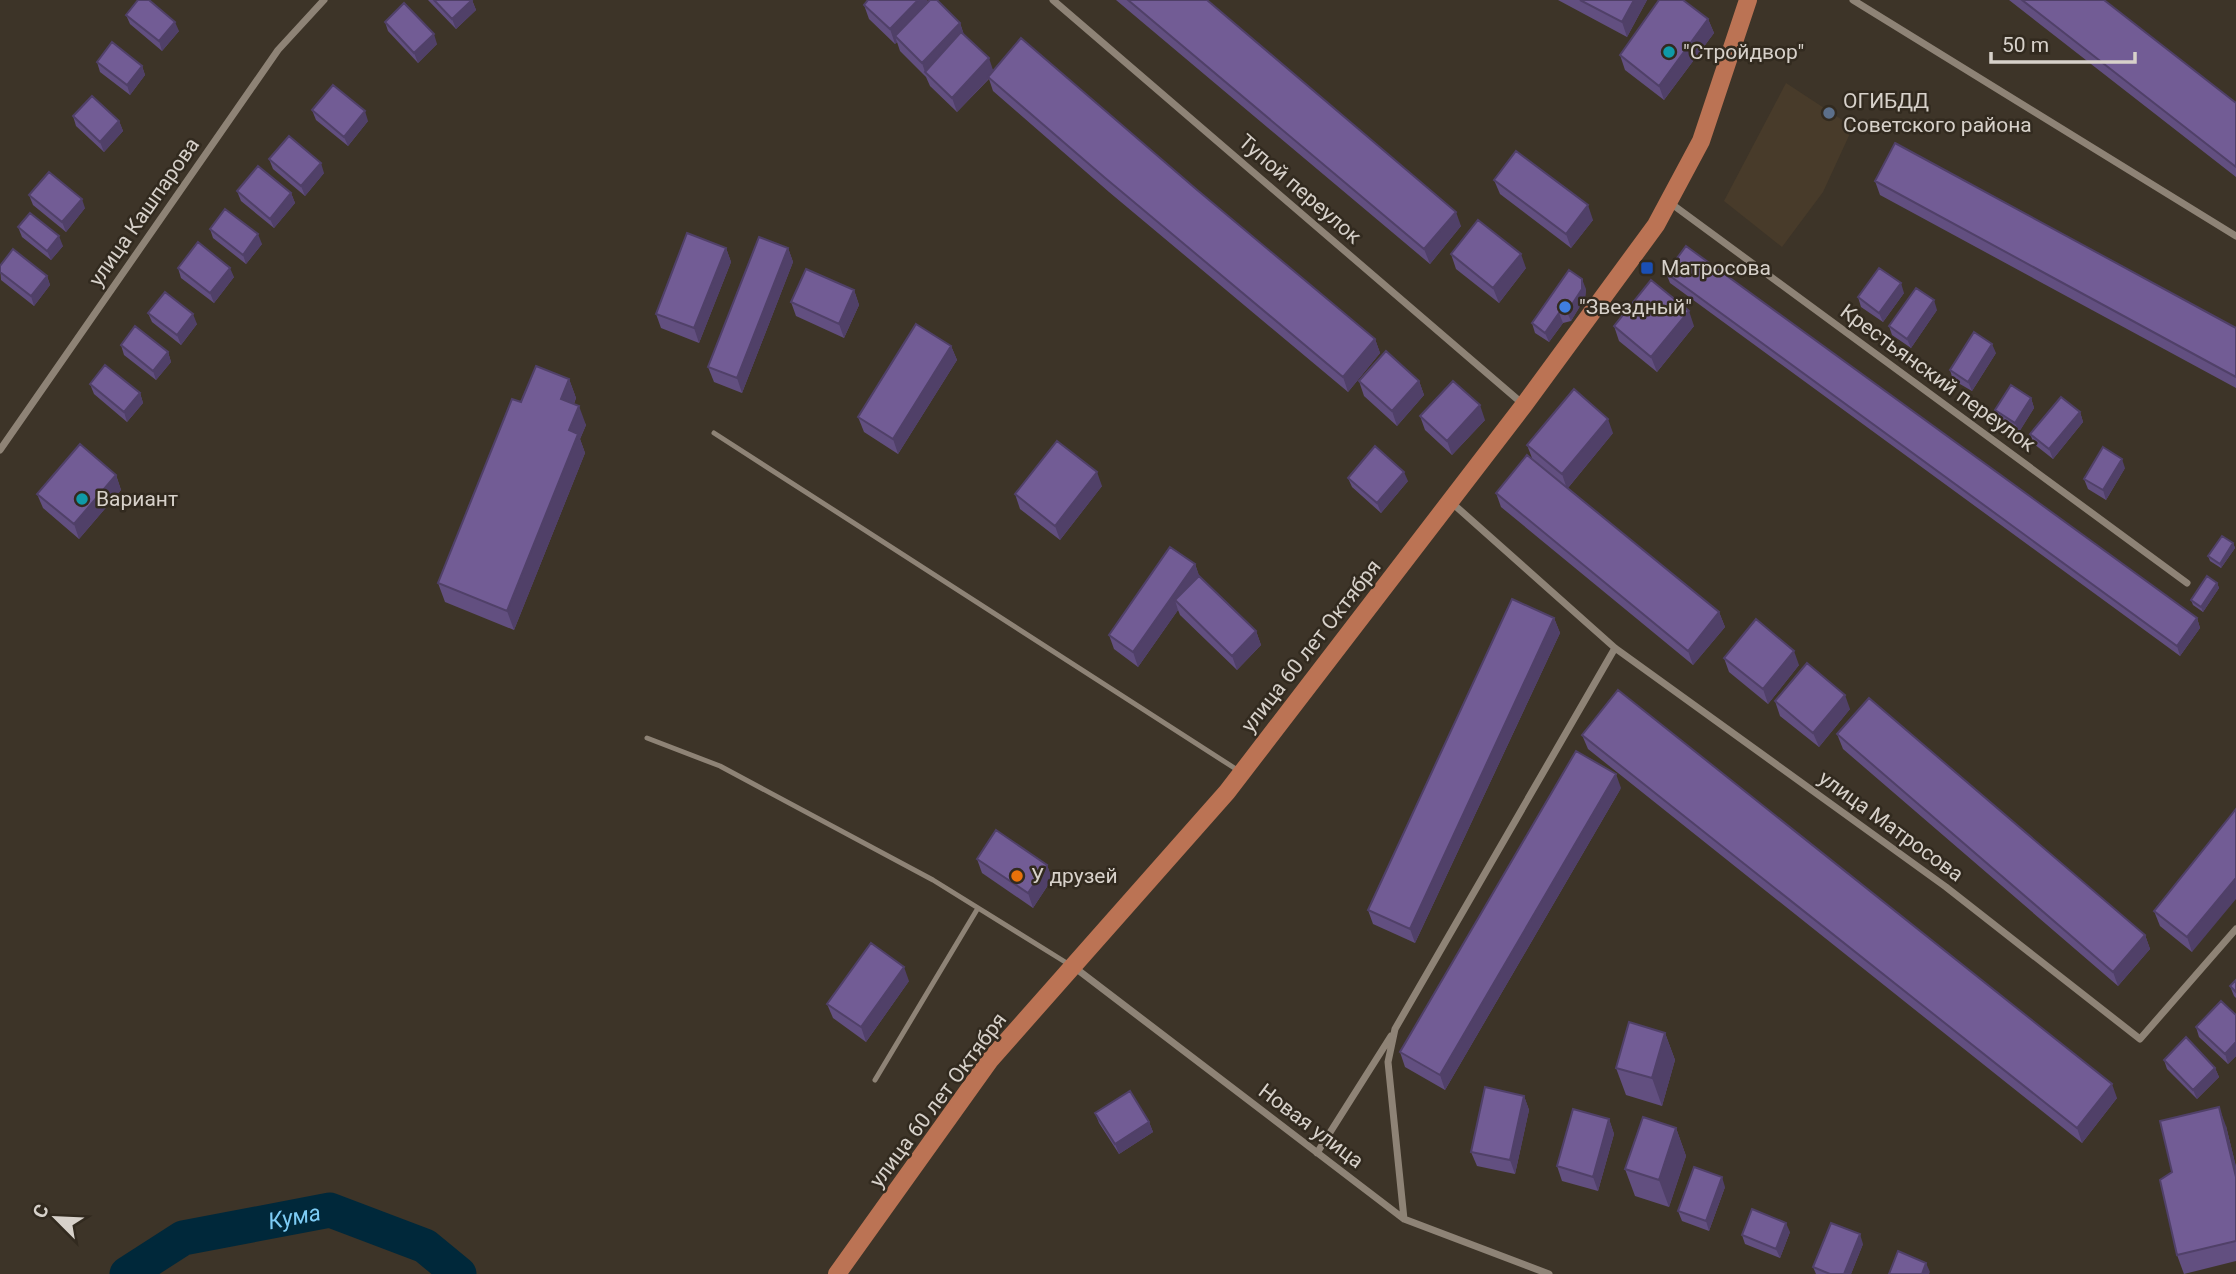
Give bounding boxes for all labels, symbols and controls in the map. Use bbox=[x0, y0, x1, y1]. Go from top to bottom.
scale bar bbox=[1991, 21, 2134, 65]
text: 50 m bbox=[2002, 33, 2049, 57]
place label: "Стройдвор" bbox=[1683, 40, 1804, 64]
marker: "Стройдвор" bbox=[1661, 44, 1677, 60]
place label: ОГИБДД Советского района bbox=[1843, 89, 2032, 137]
marker: ОГИБДД Советского района bbox=[1821, 105, 1837, 121]
street label: Тупой переулок bbox=[1234, 129, 1367, 249]
street label: улица Кашпарова bbox=[84, 133, 204, 291]
place label: Матросова bbox=[1661, 256, 1771, 280]
marker: Матросова bbox=[1639, 260, 1655, 276]
place label: "Звездный" bbox=[1579, 295, 1692, 319]
marker: "Звездный" bbox=[1557, 299, 1573, 315]
street label: Крестьянский переулок bbox=[1836, 299, 2041, 457]
place label: Вариант bbox=[96, 487, 178, 511]
marker: Вариант bbox=[74, 491, 90, 507]
street label: улица 60 лет Октября bbox=[1236, 555, 1386, 737]
street label: улица Матросова bbox=[1814, 766, 1968, 886]
place label: У друзей bbox=[1031, 864, 1118, 888]
marker: У друзей bbox=[1009, 868, 1025, 884]
street label: улица 60 лет Октября bbox=[865, 1008, 1011, 1192]
street label: Новая улица bbox=[1254, 1079, 1368, 1173]
north arrow bbox=[21, 1183, 91, 1253]
water label: Кума bbox=[266, 1199, 323, 1235]
text: С bbox=[28, 1201, 54, 1222]

